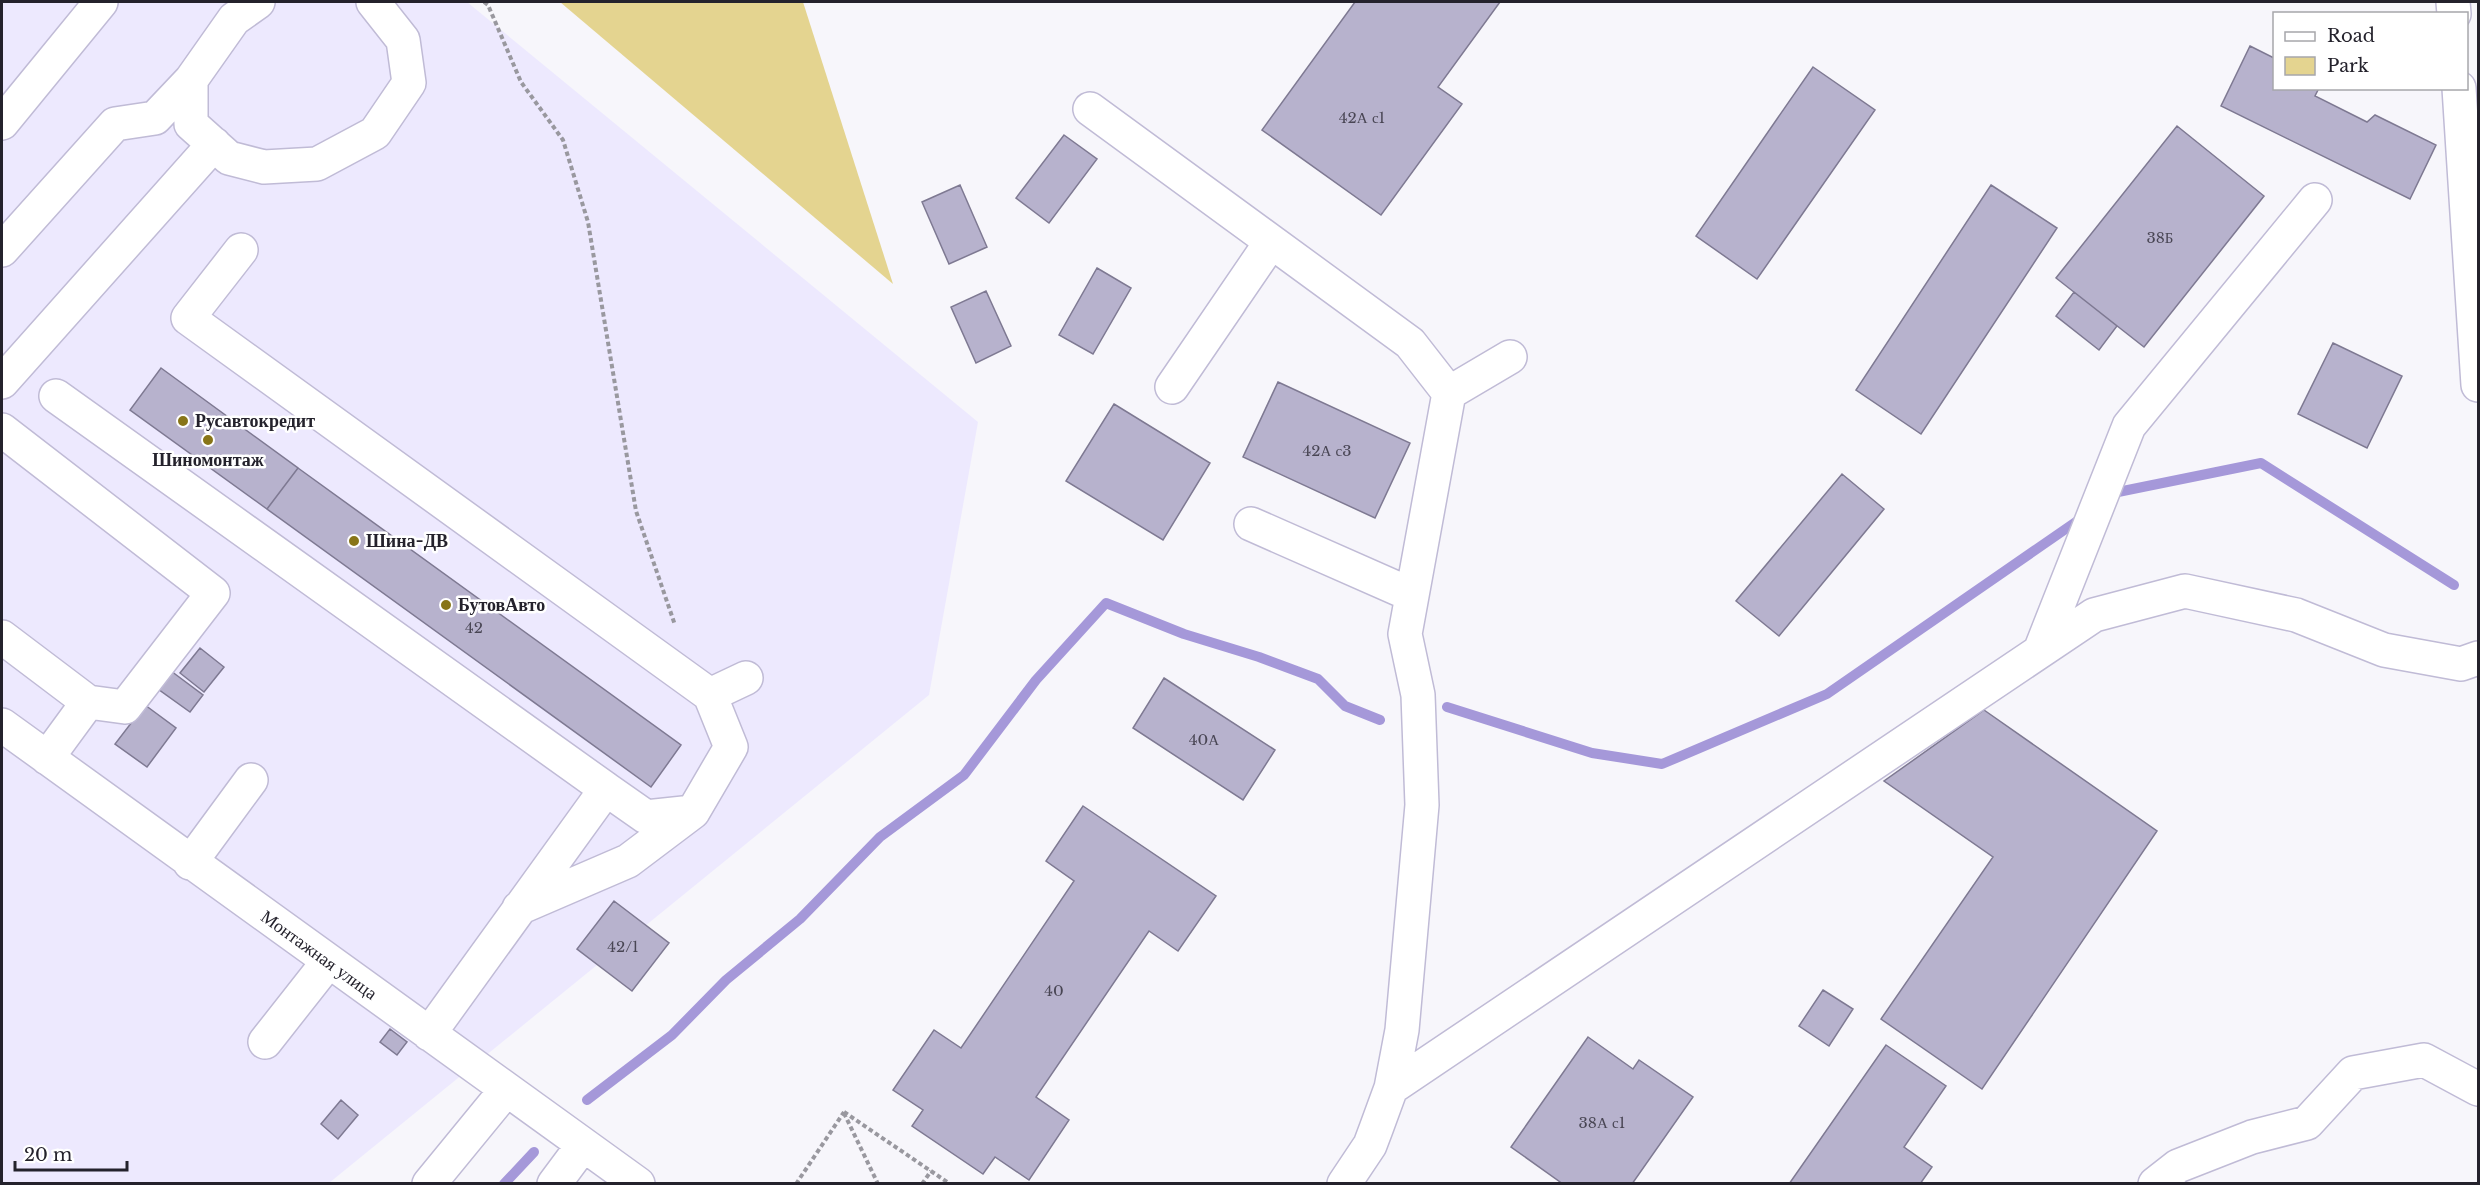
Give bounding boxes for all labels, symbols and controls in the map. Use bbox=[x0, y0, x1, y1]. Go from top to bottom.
legend bbox=[2273, 12, 2468, 90]
text: Road bbox=[2327, 25, 2375, 47]
text: Park bbox=[2327, 55, 2369, 77]
house number: 42А с1 bbox=[1339, 108, 1385, 127]
house number: 38Б bbox=[2147, 228, 2173, 247]
place label: Русавтокредит bbox=[195, 410, 315, 432]
marker: Русавтокредит bbox=[176, 414, 190, 428]
marker: Шиномонтаж bbox=[201, 433, 215, 447]
house number: 42А с3 bbox=[1302, 441, 1352, 460]
place label: Шиномонтаж bbox=[152, 449, 265, 471]
place label: Шина-ДВ bbox=[366, 530, 448, 552]
marker: Шина-ДВ bbox=[347, 534, 361, 548]
place label: БутовАвто bbox=[458, 594, 545, 616]
marker: БутовАвто bbox=[439, 598, 453, 612]
house number: 42 bbox=[465, 618, 483, 637]
house number: 40А bbox=[1189, 730, 1219, 749]
street label: Монтажная улица bbox=[257, 905, 381, 1005]
house number: 42/1 bbox=[607, 937, 639, 956]
house number: 40 bbox=[1044, 981, 1064, 1000]
house number: 38А с1 bbox=[1579, 1113, 1625, 1132]
scale bar bbox=[15, 1134, 128, 1172]
text: 20 m bbox=[24, 1144, 72, 1166]

